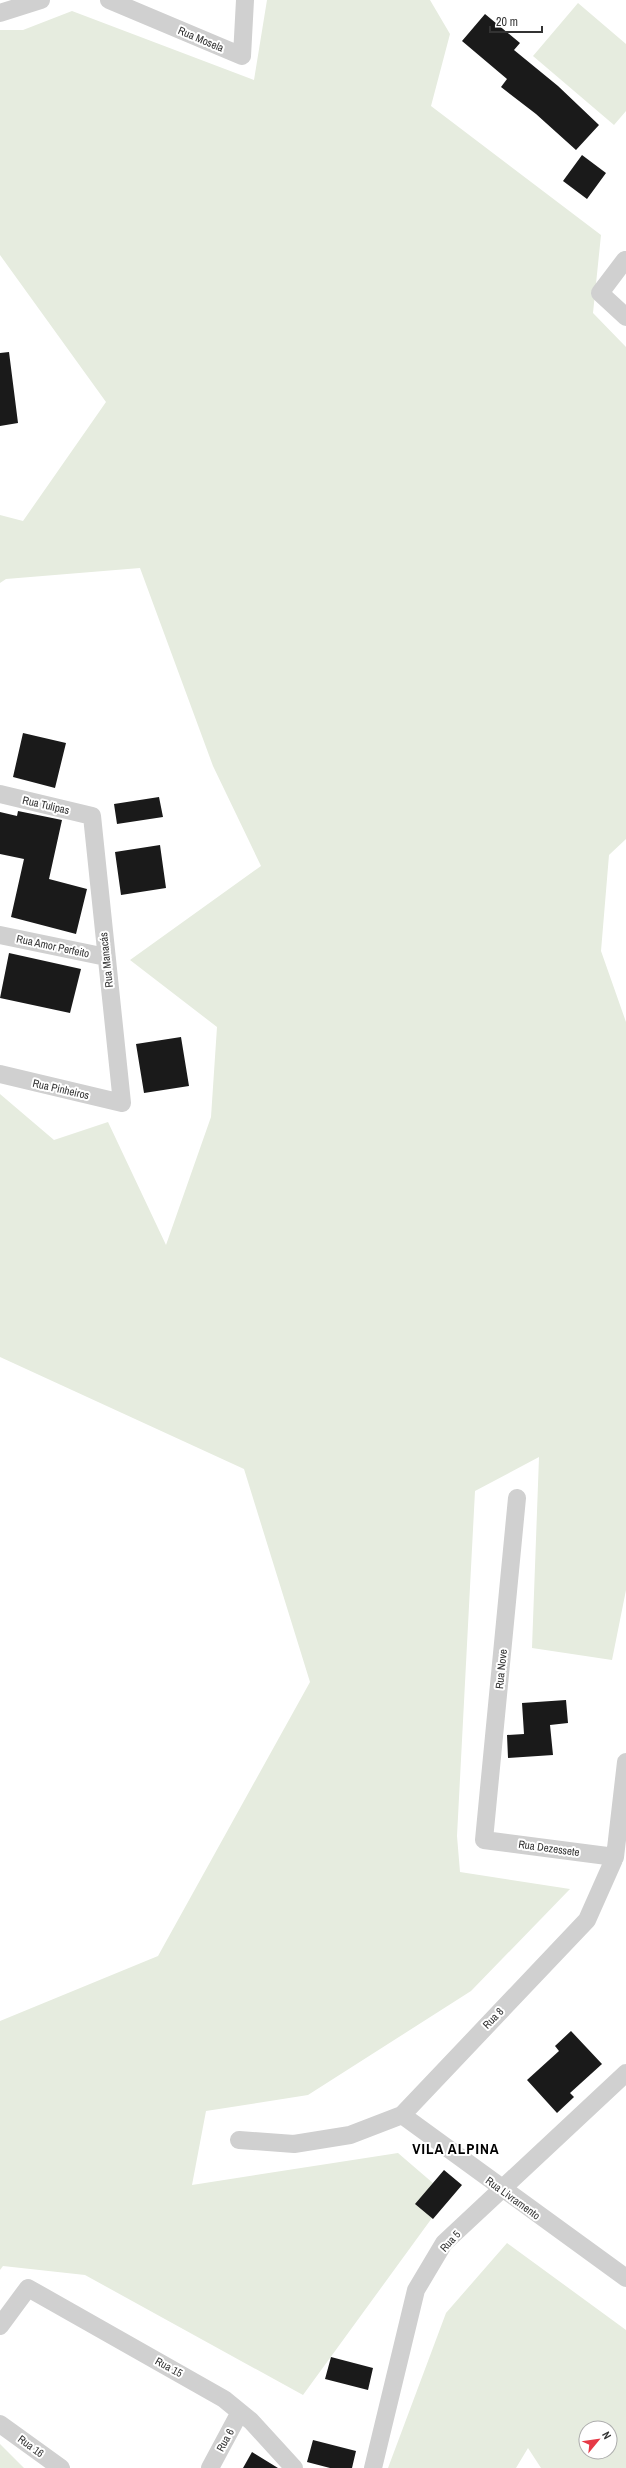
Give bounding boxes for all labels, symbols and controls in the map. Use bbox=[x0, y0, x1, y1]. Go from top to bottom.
scale bar bbox=[490, 8, 542, 34]
text: 20 m bbox=[496, 14, 518, 30]
street label: Rua Mosela bbox=[176, 23, 226, 55]
street label: Rua Tulipas bbox=[21, 793, 71, 817]
street label: Rua Amor Perfeito bbox=[15, 931, 91, 961]
street label: Rua Manacás bbox=[96, 931, 116, 988]
street label: Rua Pinheiros bbox=[31, 1076, 91, 1102]
street label: Rua Nove bbox=[492, 1648, 510, 1690]
street label: Rua Dezessete bbox=[517, 1837, 581, 1859]
street label: Rua 8 bbox=[480, 2004, 506, 2032]
district label: VILA ALPINA bbox=[412, 2138, 500, 2159]
street label: Rua Livramento bbox=[483, 2173, 543, 2223]
street label: Rua 5 bbox=[437, 2227, 463, 2255]
street label: Rua 15 bbox=[153, 2354, 185, 2380]
north arrow bbox=[578, 2420, 618, 2460]
street label: Rua 6 bbox=[213, 2426, 237, 2454]
text: N bbox=[599, 2429, 614, 2441]
street label: Rua 16 bbox=[15, 2432, 47, 2460]

